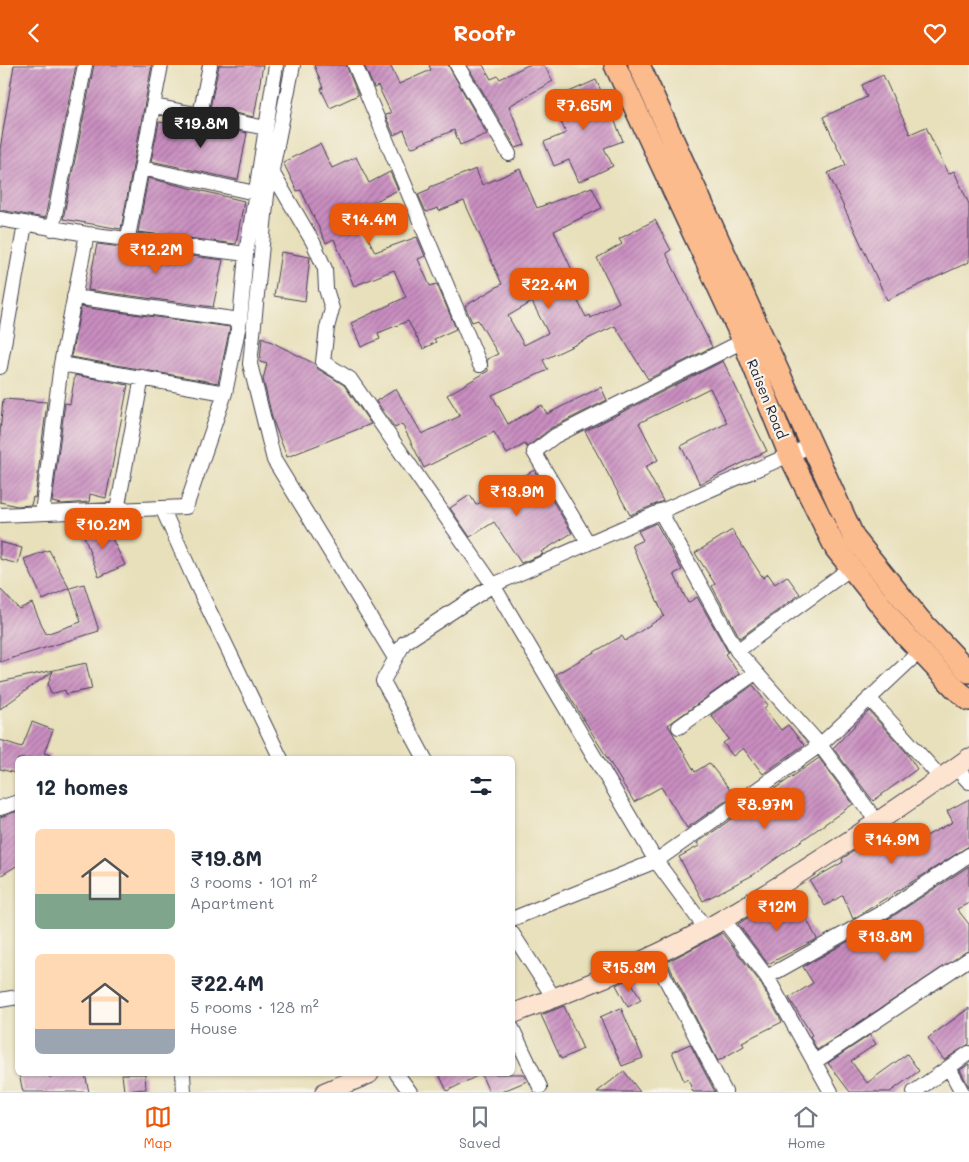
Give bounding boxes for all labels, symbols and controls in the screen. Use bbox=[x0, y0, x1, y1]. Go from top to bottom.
text: Roofr bbox=[453, 18, 516, 47]
icon: back bbox=[20, 19, 48, 47]
icon: heart bbox=[921, 19, 949, 47]
pin: ₹7.65M bbox=[543, 88, 625, 131]
text: ₹7.65M bbox=[556, 94, 612, 115]
pin: ₹19.8M bbox=[160, 107, 242, 149]
text: ₹19.8M bbox=[173, 112, 229, 133]
pin: ₹14.4M bbox=[328, 203, 410, 245]
text: ₹14.4M bbox=[341, 208, 397, 229]
pin: ₹12.2M bbox=[115, 233, 197, 275]
text: ₹12.2M bbox=[129, 238, 183, 259]
pin: ₹22.4M bbox=[508, 267, 590, 310]
text: ₹22.4M bbox=[521, 273, 577, 294]
street label: Raisen Road bbox=[743, 356, 792, 442]
pin: ₹13.9M bbox=[476, 475, 558, 517]
text: ₹13.9M bbox=[490, 480, 544, 501]
pin: ₹10.2M bbox=[62, 507, 144, 550]
text: ₹10.2M bbox=[76, 513, 130, 534]
icon: filters bbox=[467, 772, 495, 800]
text: 12 homes bbox=[35, 773, 128, 800]
pin: ₹8.97M bbox=[724, 787, 806, 830]
text: ₹8.97M bbox=[737, 793, 793, 814]
pin: ₹14.9M bbox=[851, 823, 933, 865]
text: ₹14.9M bbox=[864, 828, 920, 849]
text: ₹19.8M bbox=[190, 844, 262, 871]
icon: home bbox=[75, 849, 135, 909]
text: 3 rooms · 101 m² bbox=[190, 871, 317, 892]
pin: ₹12M bbox=[747, 889, 807, 932]
text: Apartment bbox=[190, 892, 275, 913]
text: ₹12M bbox=[757, 895, 797, 916]
pin: ₹13.8M bbox=[844, 919, 926, 962]
text: ₹13.8M bbox=[857, 925, 913, 946]
pin: ₹15.3M bbox=[588, 951, 670, 993]
text: ₹15.3M bbox=[602, 956, 656, 977]
text: ₹22.4M bbox=[190, 969, 264, 996]
icon: home bbox=[75, 974, 135, 1034]
text: 5 rooms · 128 m² bbox=[190, 996, 319, 1017]
text: House bbox=[190, 1017, 237, 1038]
tab: Map bbox=[143, 1103, 172, 1152]
tab: Saved bbox=[459, 1103, 500, 1152]
tab: Home bbox=[787, 1103, 826, 1152]

